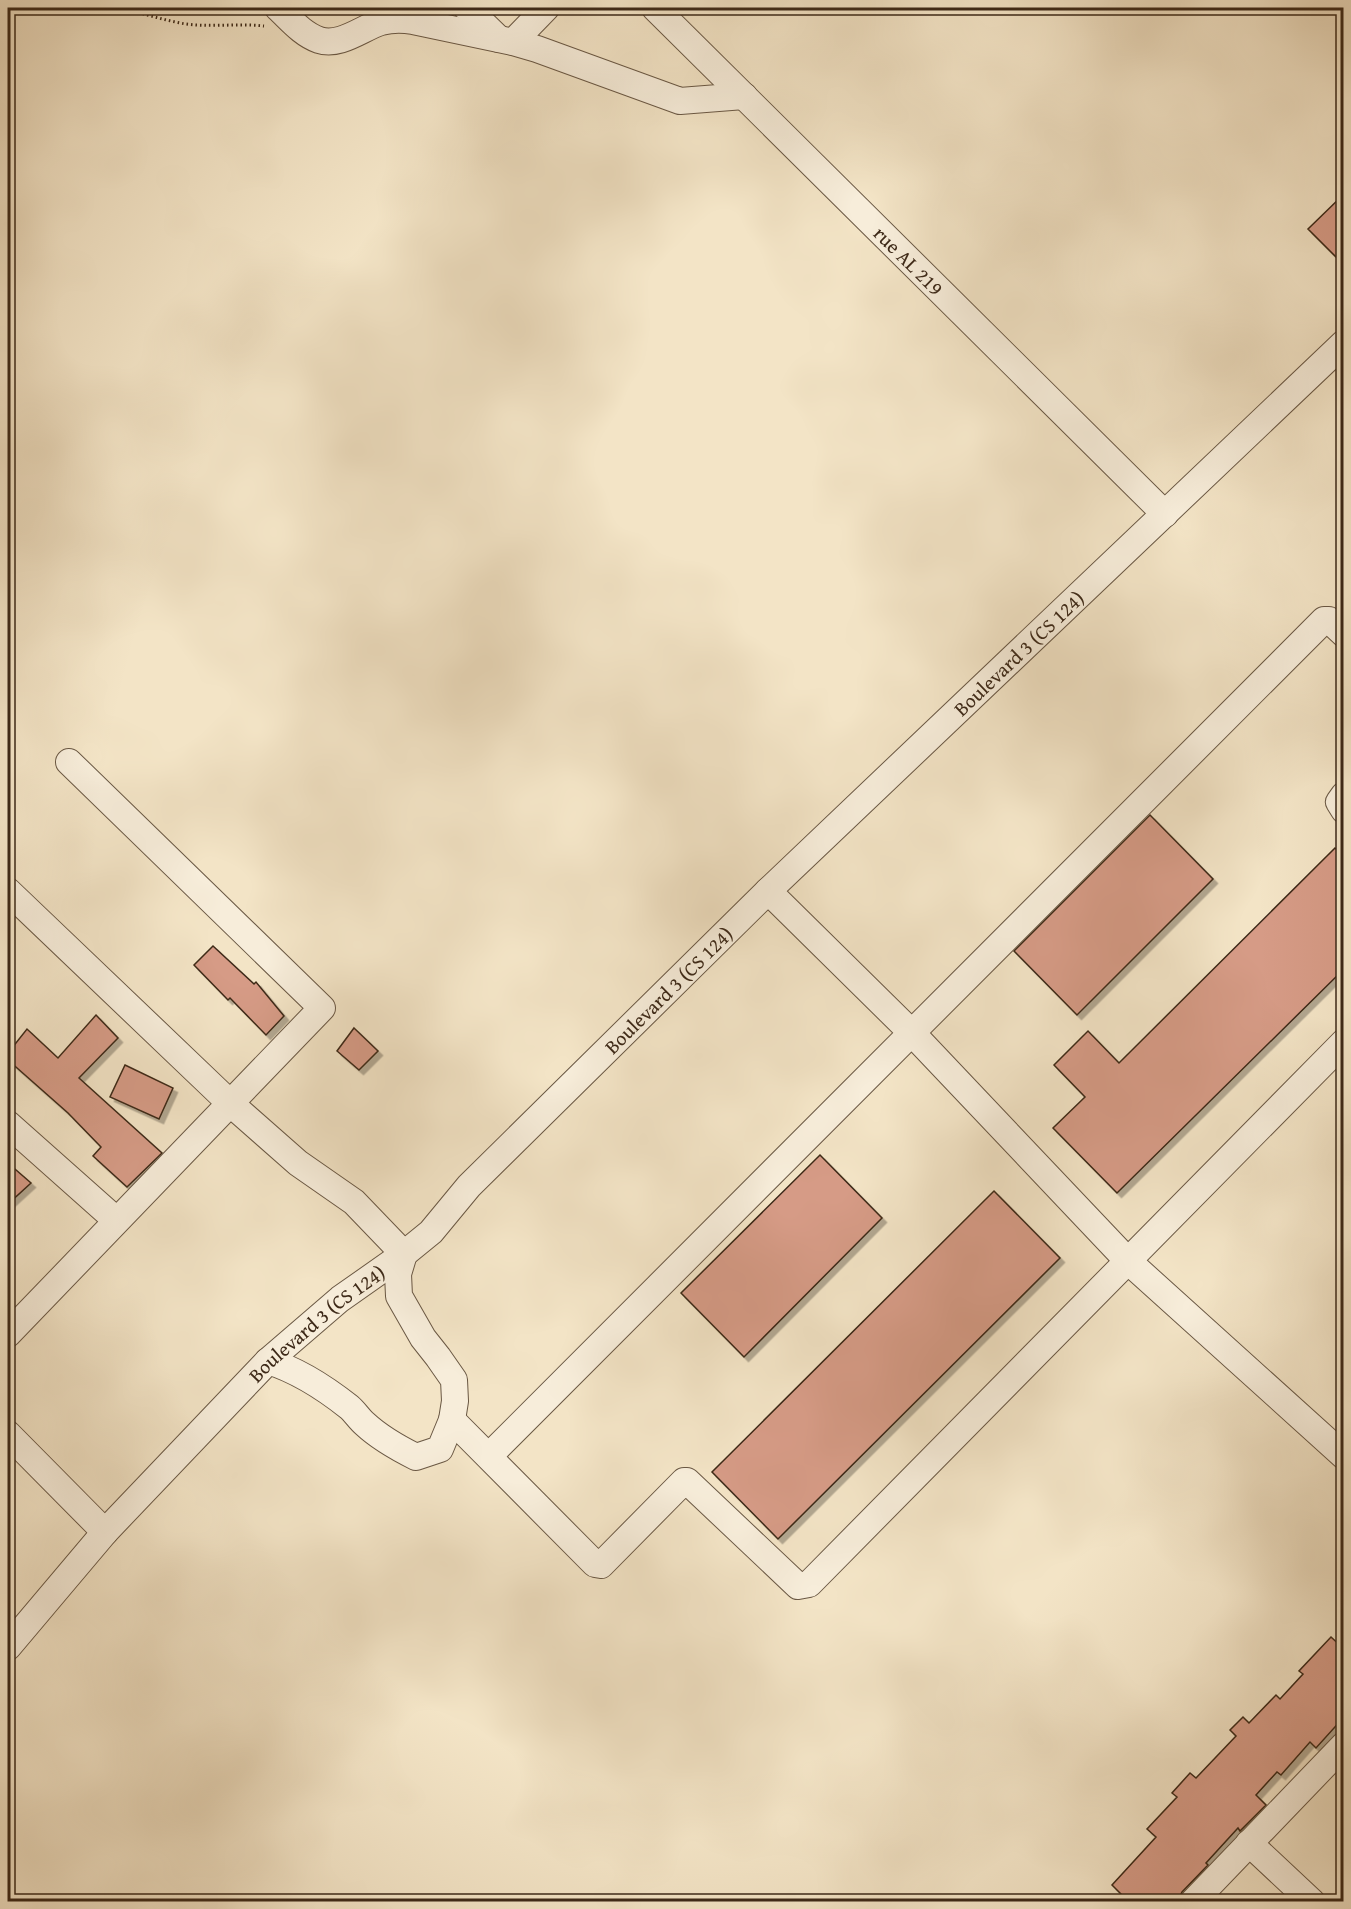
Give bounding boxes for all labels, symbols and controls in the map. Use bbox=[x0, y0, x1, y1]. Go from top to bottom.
street label: rue AL 219 bbox=[868, 219, 951, 301]
street label: Boulevard 3 (CS 124) bbox=[947, 584, 1090, 722]
street label: Boulevard 3 (CS 124) bbox=[597, 919, 739, 1060]
street label: Boulevard 3 (CS 124) bbox=[241, 1258, 390, 1388]

